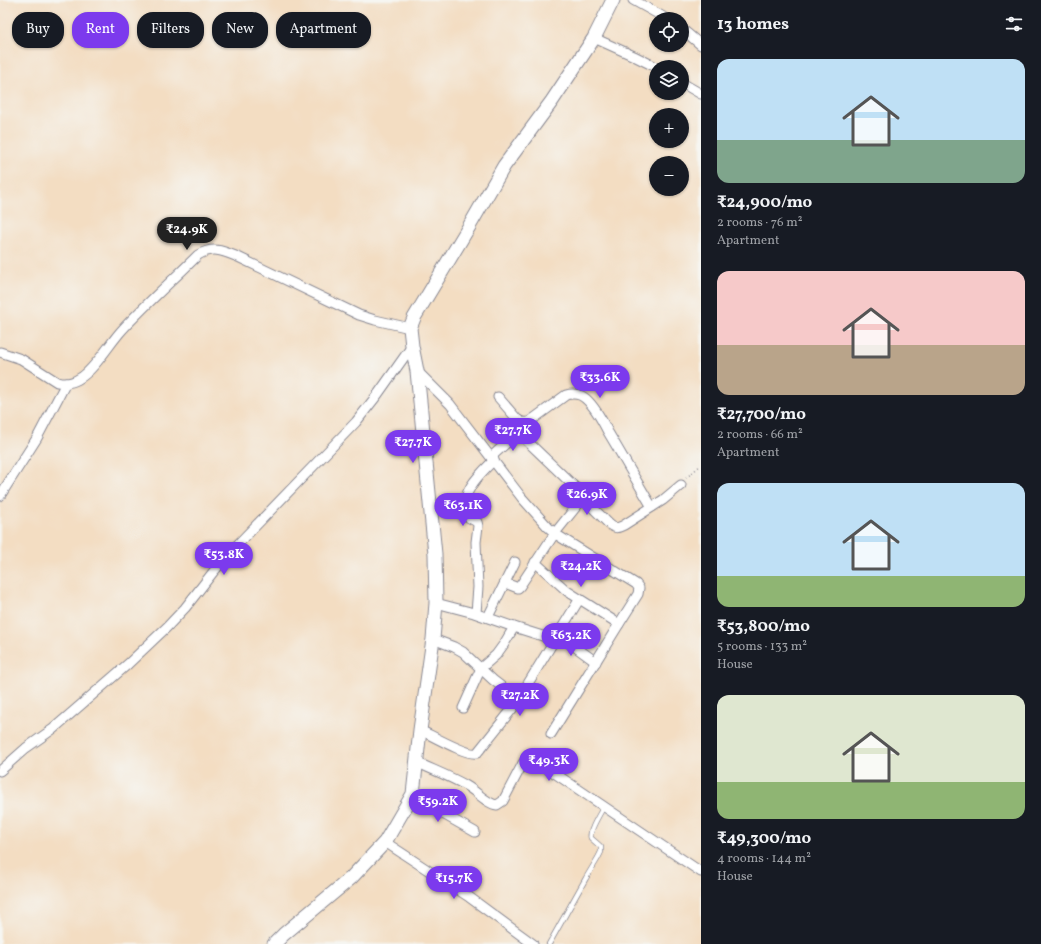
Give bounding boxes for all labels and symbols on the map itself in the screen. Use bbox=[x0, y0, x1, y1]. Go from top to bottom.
pin: ₹24.9K bbox=[154, 217, 220, 251]
pin: ₹33.6K bbox=[567, 365, 633, 399]
pin: ₹27.7K bbox=[480, 418, 546, 452]
pin: ₹27.7K bbox=[380, 430, 446, 464]
pin: ₹26.9K bbox=[554, 482, 620, 516]
pin: ₹63.1K bbox=[430, 493, 496, 527]
pin: ₹53.8K bbox=[191, 542, 257, 576]
pin: ₹24.2K bbox=[548, 554, 614, 588]
pin: ₹63.2K bbox=[538, 623, 604, 657]
pin: ₹27.2K bbox=[487, 683, 553, 717]
pin: ₹49.3K bbox=[516, 748, 582, 782]
pin: ₹59.2K bbox=[405, 789, 471, 823]
pin: ₹15.7K bbox=[421, 866, 487, 900]

